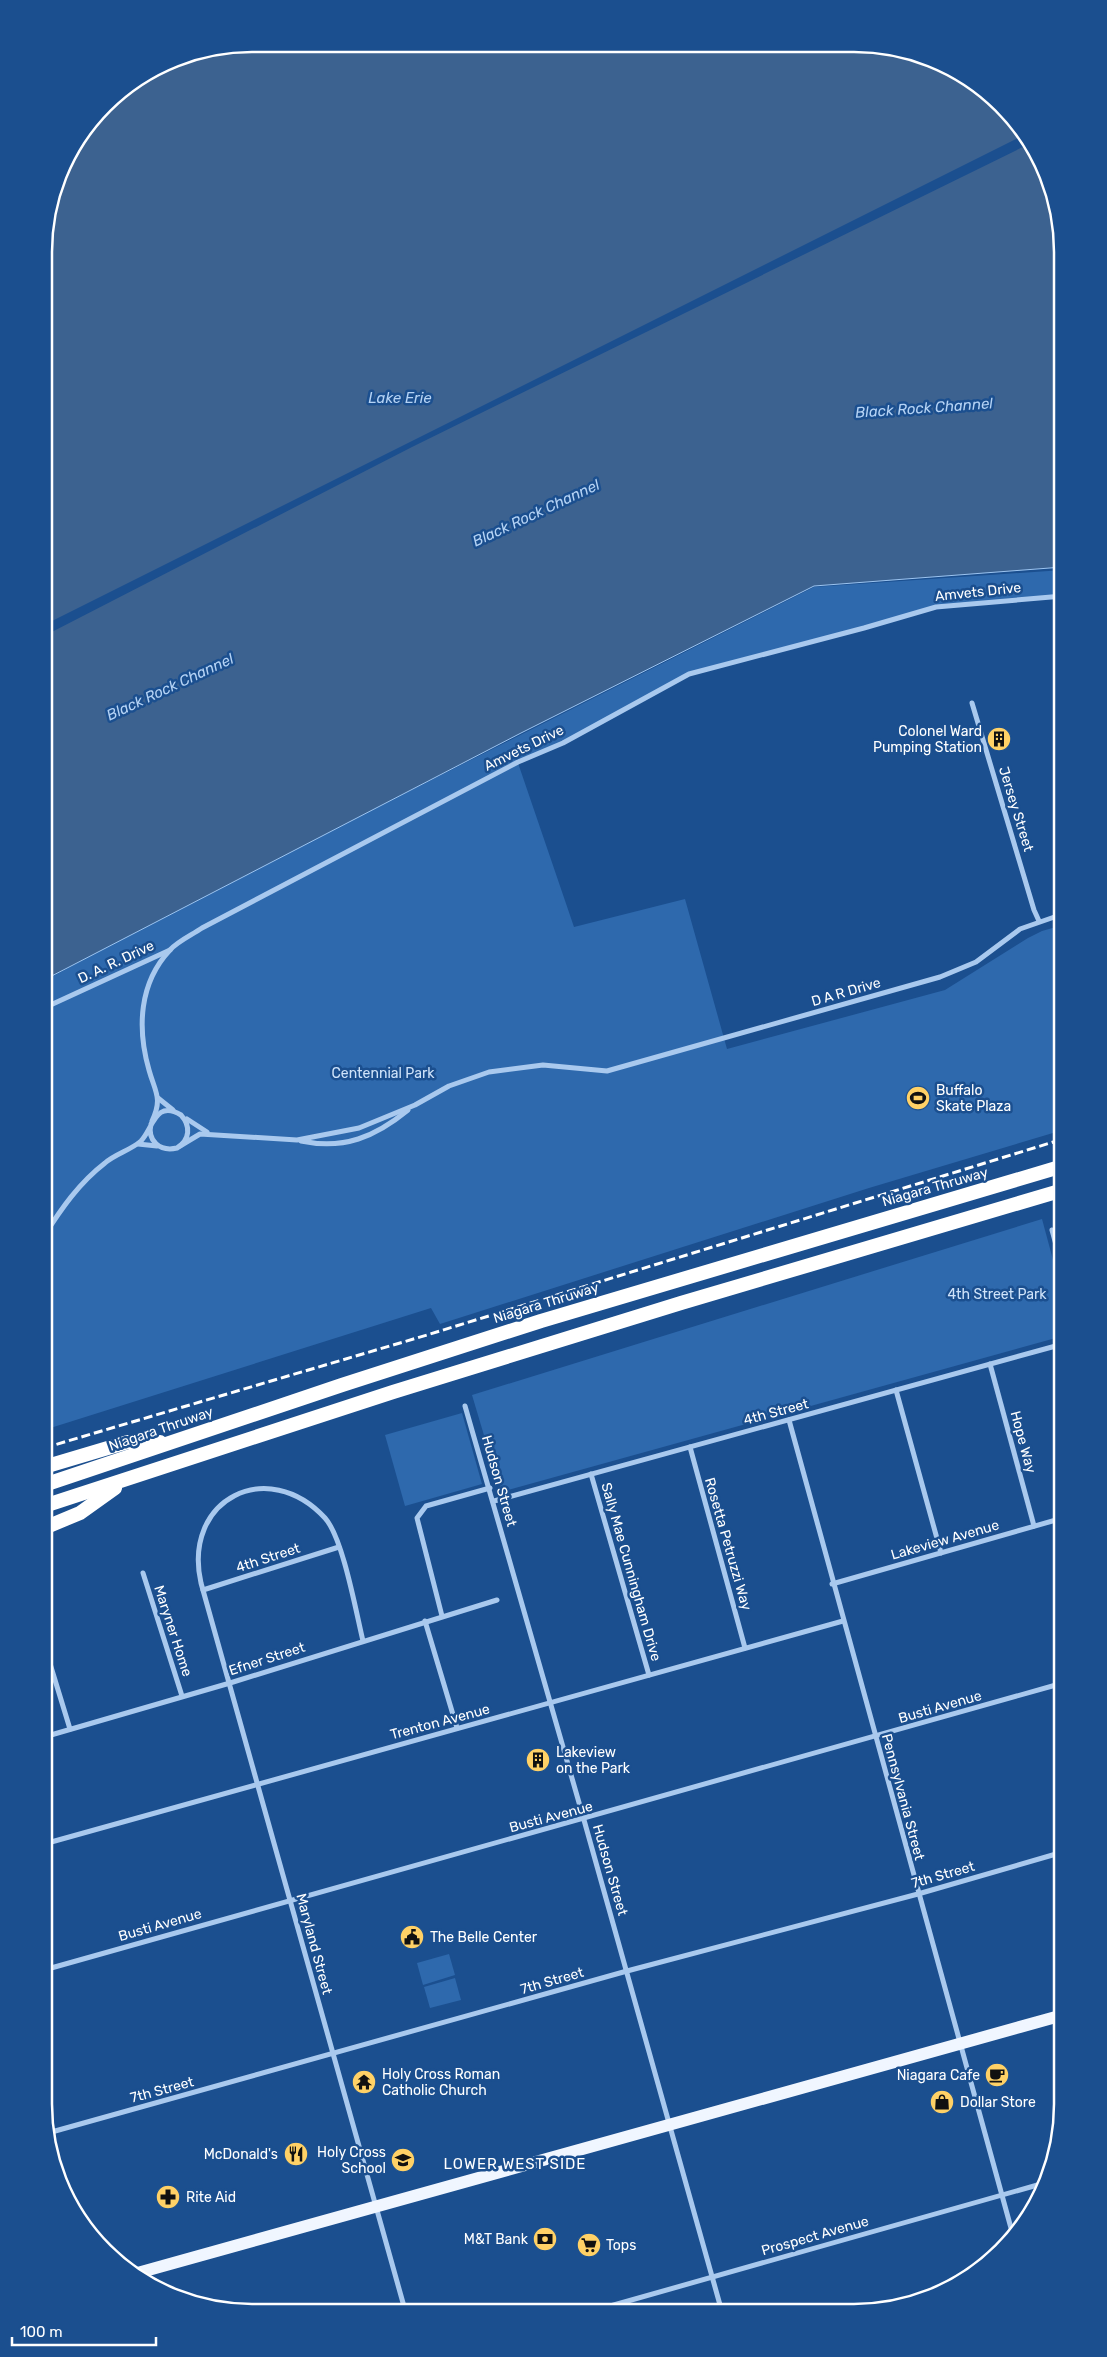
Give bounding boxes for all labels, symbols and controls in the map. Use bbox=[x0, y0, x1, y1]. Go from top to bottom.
water label: Lake Erie bbox=[368, 389, 432, 407]
water label: Black Rock Channel bbox=[854, 394, 994, 422]
water label: Black Rock Channel bbox=[470, 476, 603, 550]
street label: Amvets Drive bbox=[934, 579, 1022, 605]
water label: Black Rock Channel bbox=[104, 650, 237, 724]
street label: Amvets Drive bbox=[481, 721, 567, 775]
place label: Colonel Ward Pumping Station bbox=[873, 723, 982, 756]
building icon: Colonel Ward Pumping Station bbox=[986, 726, 1012, 752]
street label: Jersey Street bbox=[995, 764, 1037, 854]
street label: D. A. R. Drive bbox=[75, 937, 157, 987]
street label: D A R Drive bbox=[809, 974, 883, 1010]
park label: Centennial Park bbox=[332, 1065, 435, 1082]
place label: Buffalo Skate Plaza bbox=[936, 1082, 1011, 1115]
sports icon: Buffalo Skate Plaza bbox=[905, 1085, 931, 1111]
street label: Niagara Thruway bbox=[880, 1164, 990, 1210]
street label: Niagara Thruway bbox=[491, 1279, 601, 1327]
park label: 4th Street Park bbox=[947, 1286, 1047, 1303]
street label: 4th Street bbox=[742, 1395, 811, 1429]
street label: Niagara Thruway bbox=[107, 1403, 216, 1455]
street label: Hope Way bbox=[1007, 1409, 1040, 1475]
street label: Hudson Street bbox=[478, 1433, 520, 1529]
street label: Rosetta Petruzzi Way bbox=[701, 1476, 755, 1612]
street label: Sally Mae Cunningham Drive bbox=[597, 1481, 665, 1663]
street label: Lakeview Avenue bbox=[889, 1516, 1001, 1564]
street label: 4th Street bbox=[234, 1539, 303, 1576]
street label: Maryner Home bbox=[150, 1583, 196, 1679]
street label: Efner Street bbox=[227, 1639, 308, 1679]
street label: Busti Avenue bbox=[896, 1687, 984, 1727]
street label: Trenton Avenue bbox=[388, 1700, 492, 1743]
street label: Pennsylvania Street bbox=[878, 1732, 928, 1863]
place label: Lakeview on the Park bbox=[556, 1744, 631, 1777]
building icon: Lakeview on the Park bbox=[525, 1747, 551, 1773]
street label: Busti Avenue bbox=[507, 1798, 595, 1836]
street label: Hudson Street bbox=[589, 1822, 631, 1918]
street label: 7th Street bbox=[909, 1858, 977, 1892]
street label: Maryland Street bbox=[292, 1892, 336, 1997]
street label: Busti Avenue bbox=[116, 1905, 204, 1945]
public building icon: The Belle Center bbox=[399, 1924, 425, 1950]
place label: The Belle Center bbox=[430, 1929, 538, 1946]
street label: 7th Street bbox=[518, 1964, 586, 1998]
cafe icon: Niagara Cafe bbox=[984, 2062, 1010, 2088]
place label: Holy Cross Roman Catholic Church bbox=[382, 2066, 500, 2099]
place label: Niagara Cafe bbox=[897, 2067, 980, 2084]
temple icon: Holy Cross Roman Catholic Church bbox=[351, 2069, 377, 2095]
street label: 7th Street bbox=[128, 2073, 196, 2107]
shop icon: Dollar Store bbox=[929, 2089, 955, 2115]
place label: Dollar Store bbox=[960, 2094, 1036, 2111]
restaurant icon: McDonald's bbox=[283, 2141, 309, 2167]
place label: Holy Cross School bbox=[317, 2144, 386, 2177]
place label: McDonald's bbox=[204, 2146, 278, 2163]
school or university icon: Holy Cross School bbox=[390, 2147, 416, 2173]
district label: LOWER WEST SIDE bbox=[444, 2155, 586, 2173]
pharmacy icon: Rite Aid bbox=[155, 2184, 181, 2210]
place label: Rite Aid bbox=[186, 2189, 236, 2206]
street label: Prospect Avenue bbox=[759, 2213, 871, 2259]
bank icon: M&T Bank bbox=[532, 2226, 558, 2252]
place label: M&T Bank bbox=[464, 2231, 529, 2248]
supermarket icon: Tops bbox=[576, 2232, 602, 2258]
place label: Tops bbox=[606, 2237, 636, 2254]
scale bar bbox=[12, 2314, 156, 2346]
text: 100 m bbox=[20, 2323, 62, 2341]

